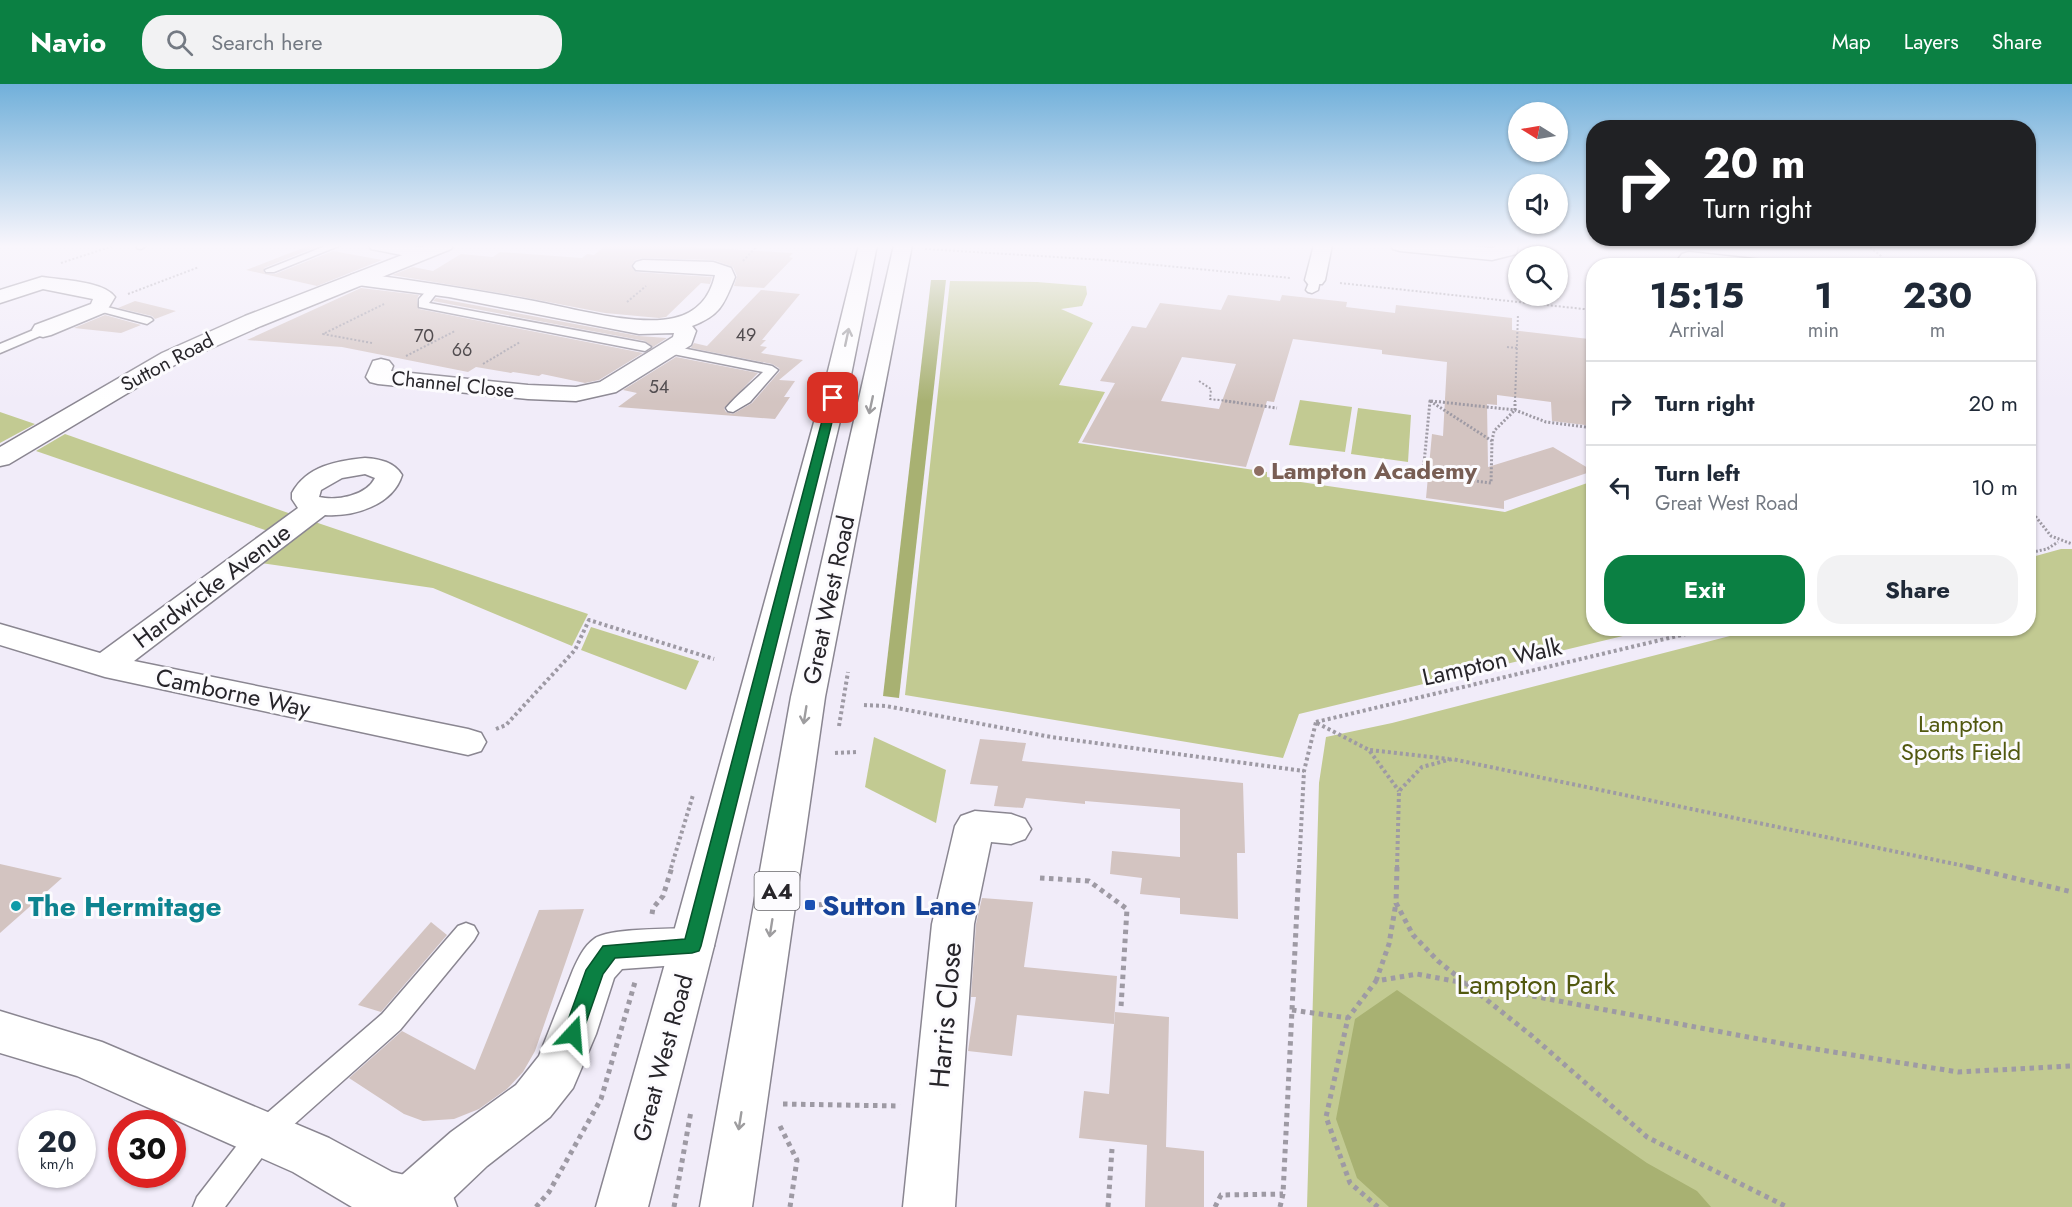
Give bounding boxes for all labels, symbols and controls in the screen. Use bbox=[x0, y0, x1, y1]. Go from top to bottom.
search box bbox=[142, 15, 562, 69]
text: Navio bbox=[30, 22, 106, 63]
icon: search bbox=[163, 26, 196, 59]
text: Search here bbox=[211, 26, 322, 58]
text: Map bbox=[1832, 27, 1871, 57]
text: Layers bbox=[1904, 27, 1959, 57]
text: Share bbox=[1992, 27, 2042, 57]
north arrow bbox=[1508, 102, 1568, 162]
map controls bbox=[1508, 102, 1568, 306]
text: 20 m bbox=[1703, 133, 1805, 194]
icon: right bbox=[1604, 144, 1682, 222]
button: sound bbox=[1508, 174, 1568, 234]
text: Turn right bbox=[1703, 189, 1811, 228]
button: search bbox=[1508, 246, 1568, 306]
text: 15:15 bbox=[1650, 269, 1744, 321]
text: 1 bbox=[1814, 269, 1833, 321]
text: 230 bbox=[1903, 269, 1972, 321]
text: Arrival bbox=[1669, 316, 1724, 345]
text: min bbox=[1808, 316, 1839, 345]
text: m bbox=[1930, 316, 1945, 345]
house number: 49 bbox=[736, 322, 756, 348]
house number: 70 bbox=[414, 323, 434, 349]
street label: Sutton Road bbox=[116, 326, 219, 399]
one-way arrow bbox=[842, 328, 854, 347]
house number: 66 bbox=[452, 337, 472, 363]
street label: Channel Close bbox=[390, 364, 516, 405]
pin bbox=[807, 372, 858, 423]
house number: 54 bbox=[649, 374, 669, 400]
icon: arrive bbox=[816, 381, 849, 414]
icon: right bbox=[1604, 387, 1637, 420]
text: Turn right bbox=[1655, 387, 1755, 419]
text: 20 m bbox=[1969, 387, 2018, 419]
one-way arrow bbox=[864, 395, 876, 414]
place label: Lampton Academy bbox=[1271, 453, 1477, 488]
text: Turn left bbox=[1655, 457, 1740, 489]
marker: Lampton Academy bbox=[1252, 464, 1266, 478]
icon: left bbox=[1604, 471, 1637, 504]
text: 10 m bbox=[1971, 471, 2018, 503]
text: Great West Road bbox=[1655, 489, 1798, 518]
street label: Great West Road bbox=[794, 512, 864, 688]
street label: Hardwicke Avenue bbox=[126, 515, 298, 657]
button: Exit bbox=[1604, 555, 1805, 624]
button: Share bbox=[1817, 555, 2018, 624]
street label: Lampton Walk bbox=[1419, 628, 1566, 695]
street label: Camborne Way bbox=[153, 659, 314, 726]
one-way arrow bbox=[799, 705, 810, 724]
park label: Lampton Sports Field bbox=[1901, 706, 2021, 769]
road number: A4 bbox=[754, 872, 800, 910]
place label: Sutton Lane bbox=[822, 885, 976, 926]
place label: The Hermitage bbox=[28, 886, 221, 927]
marker: Sutton Lane bbox=[803, 898, 817, 912]
marker: The Hermitage bbox=[9, 899, 23, 913]
one-way arrow bbox=[765, 918, 776, 938]
street label: Harris Close bbox=[919, 940, 972, 1090]
park label: Lampton Park bbox=[1457, 964, 1616, 1005]
street label: Great West Road bbox=[623, 970, 702, 1145]
position arrow bbox=[541, 1002, 605, 1066]
speed limit sign: 30 bbox=[108, 1110, 186, 1188]
one-way arrow bbox=[734, 1111, 745, 1130]
text: 20 bbox=[37, 1120, 77, 1163]
text: km/h bbox=[40, 1153, 74, 1175]

